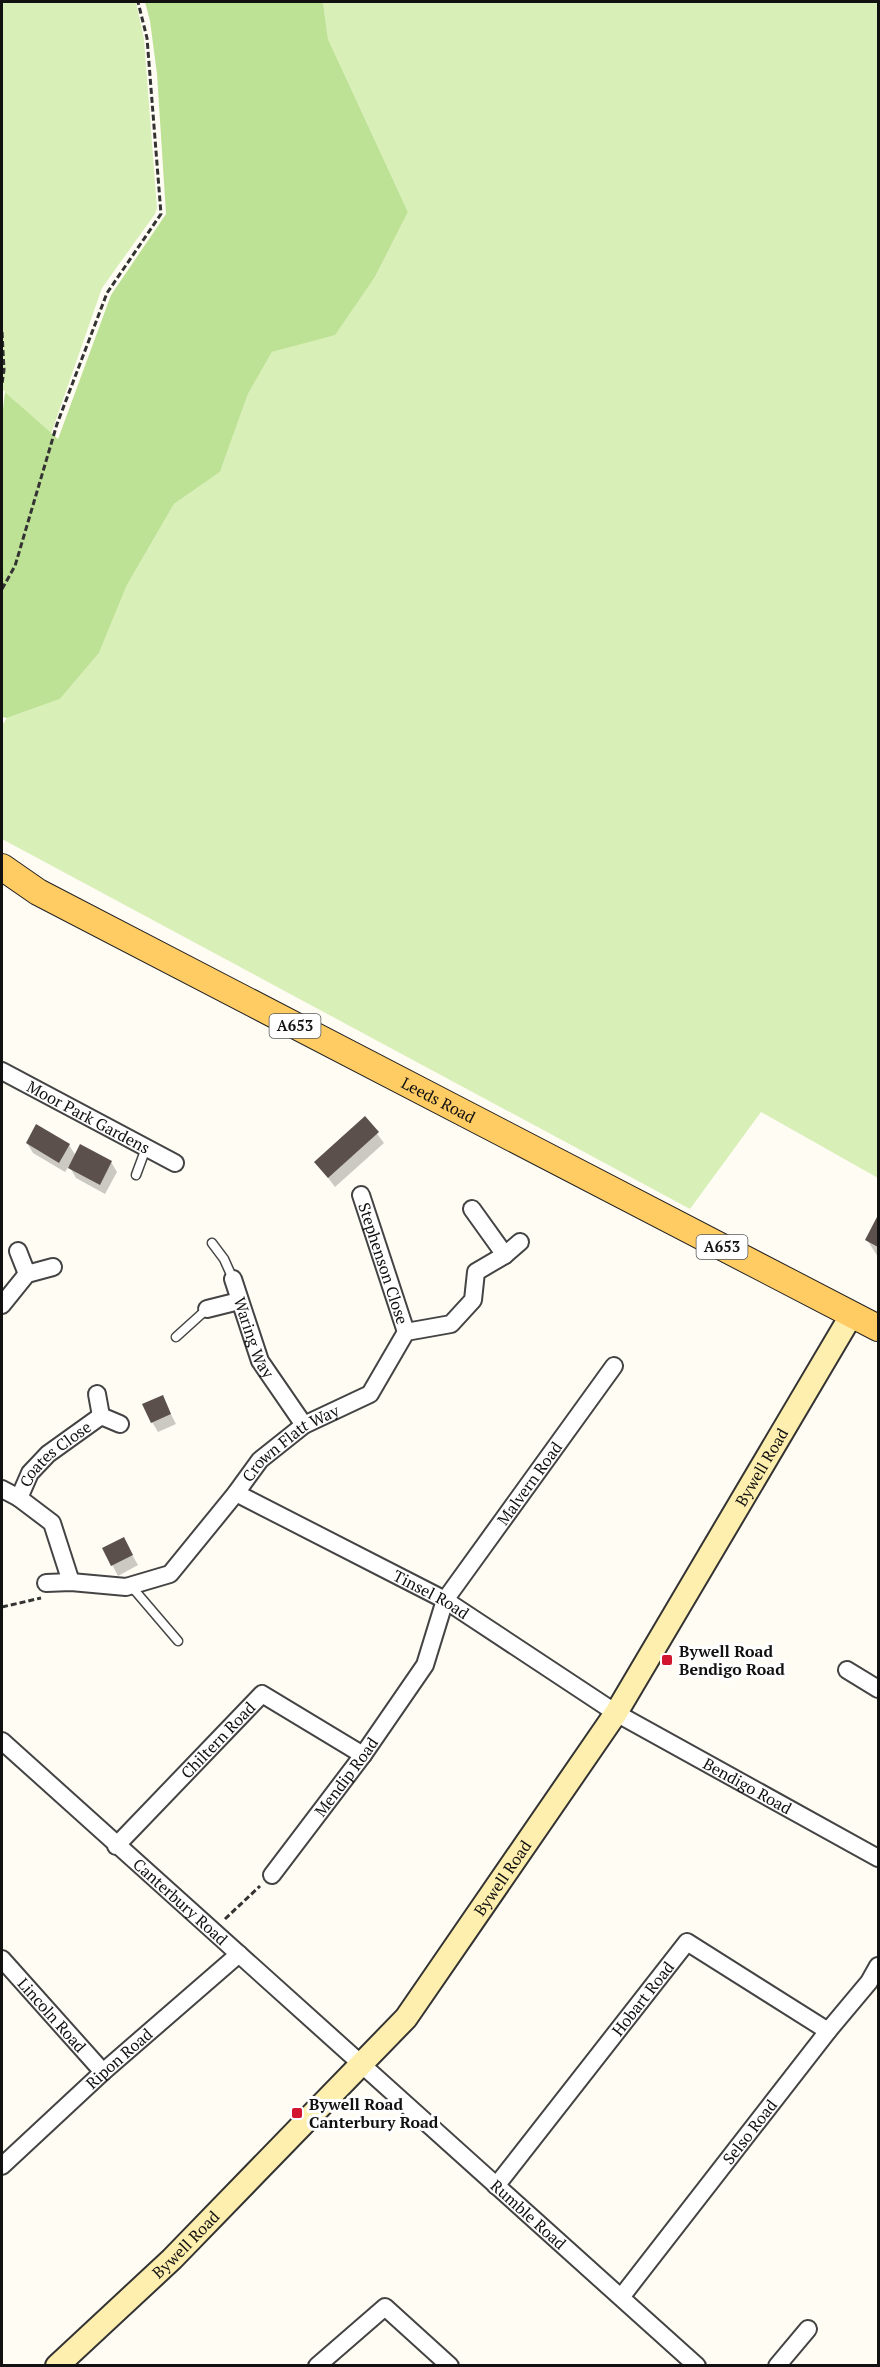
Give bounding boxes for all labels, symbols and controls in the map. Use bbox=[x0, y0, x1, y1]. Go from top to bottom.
road number: A653 bbox=[270, 1014, 320, 1038]
street label: Leeds Road bbox=[398, 1072, 479, 1128]
street label: Moor Park Gardens bbox=[23, 1075, 154, 1159]
street label: Stephenson Close bbox=[353, 1200, 414, 1327]
road number: A653 bbox=[696, 1235, 748, 1259]
street label: Waring Way bbox=[229, 1294, 280, 1383]
street label: Crown Flatt Way bbox=[237, 1399, 343, 1486]
street label: Coates Close bbox=[14, 1416, 95, 1490]
street label: Bywell Road bbox=[730, 1424, 793, 1510]
street label: Malvern Road bbox=[492, 1437, 567, 1529]
street label: Tinsel Road bbox=[390, 1564, 474, 1624]
place label: Bywell Road Bendigo Road bbox=[679, 1640, 785, 1680]
marker: Bywell Road Bendigo Road bbox=[660, 1653, 674, 1667]
street label: Chiltern Road bbox=[176, 1697, 260, 1783]
street label: Mendip Road bbox=[309, 1733, 383, 1821]
street label: Bendigo Road bbox=[699, 1752, 796, 1819]
street label: Bywell Road bbox=[469, 1836, 536, 1920]
street label: Canterbury Road bbox=[128, 1853, 233, 1950]
street label: Hobart Road bbox=[607, 1957, 679, 2040]
street label: Lincoln Road bbox=[13, 1973, 91, 2057]
street label: Ripon Road bbox=[81, 2023, 157, 2094]
place label: Bywell Road Canterbury Road bbox=[309, 2093, 439, 2133]
street label: Selso Road bbox=[717, 2095, 782, 2169]
marker: Bywell Road Canterbury Road bbox=[290, 2106, 304, 2120]
street label: Rumble Road bbox=[486, 2175, 571, 2254]
street label: Bywell Road bbox=[147, 2206, 224, 2283]

